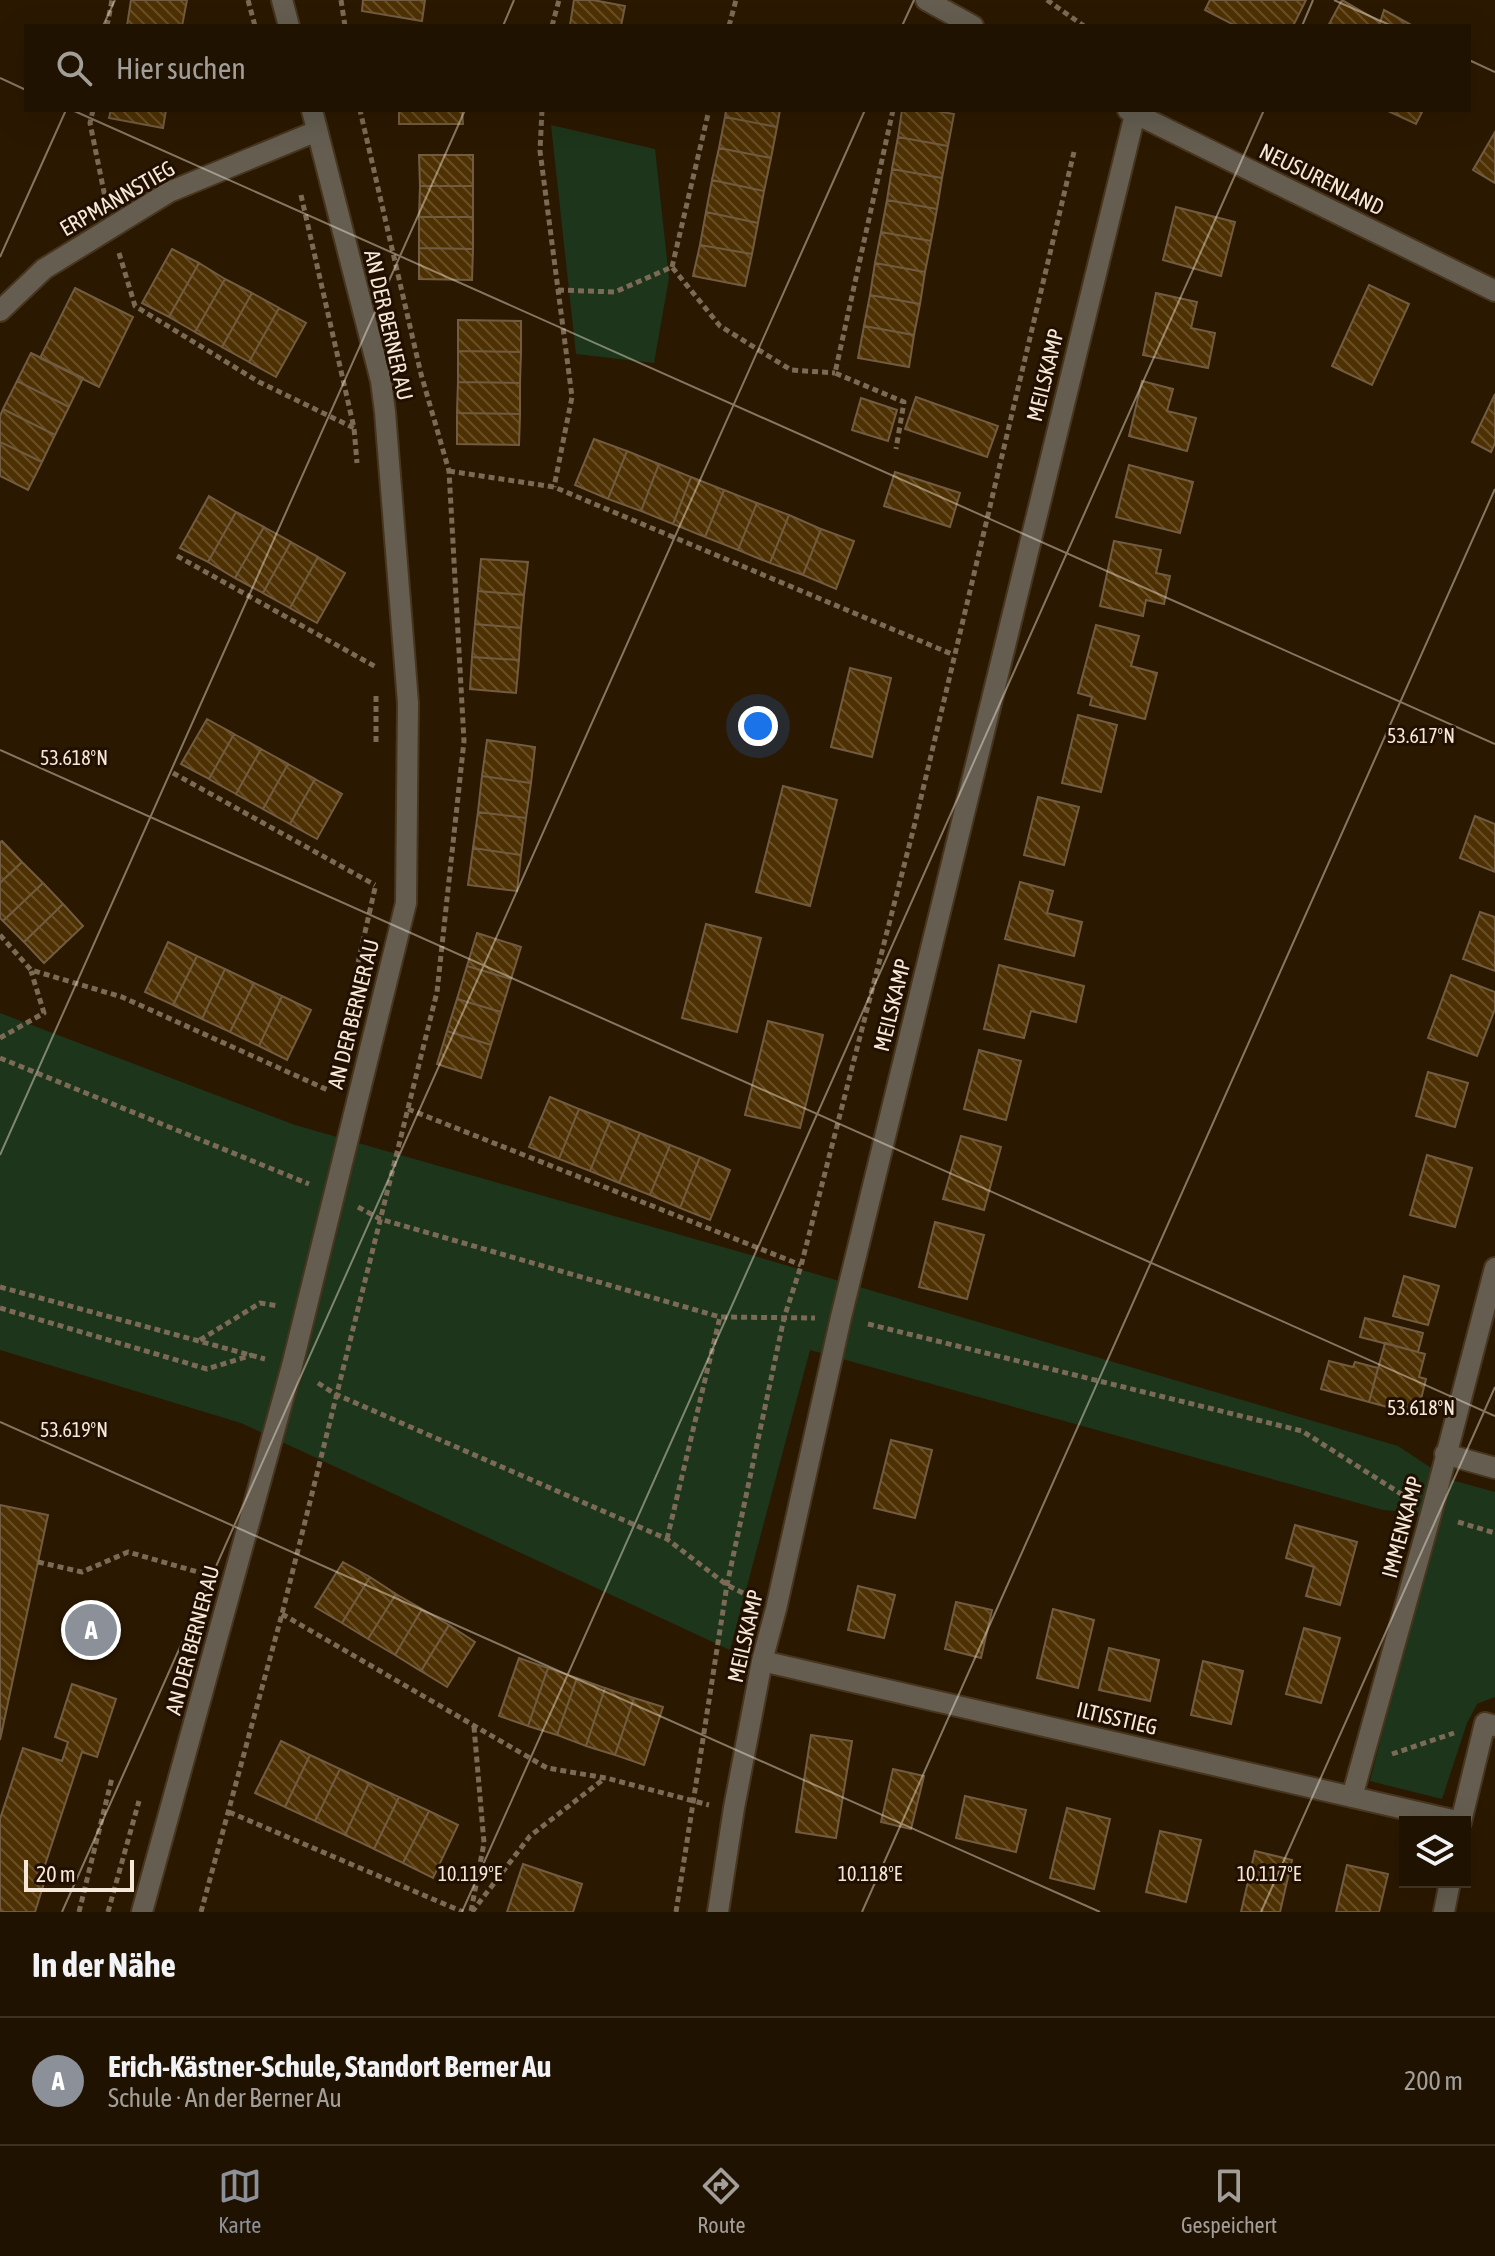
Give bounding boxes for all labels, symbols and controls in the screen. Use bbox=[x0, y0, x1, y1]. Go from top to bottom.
search box bbox=[24, 24, 1471, 112]
icon: search bbox=[52, 46, 96, 90]
text: Hier suchen bbox=[116, 51, 246, 85]
street label: NEUSURENLAND bbox=[1255, 138, 1389, 220]
street label: ERPMANNSTIEG bbox=[55, 155, 179, 241]
street label: AN DER BERNER AU bbox=[359, 247, 419, 403]
street label: MEILSKAMP bbox=[1021, 326, 1069, 424]
your location bbox=[738, 706, 778, 746]
text: 53.617°N bbox=[1387, 724, 1455, 747]
text: 53.618°N bbox=[40, 746, 108, 769]
street label: AN DER BERNER AU bbox=[322, 936, 384, 1092]
street label: MEILSKAMP bbox=[868, 956, 916, 1054]
text: 53.618°N bbox=[1387, 1396, 1455, 1419]
text: 53.619°N bbox=[40, 1418, 108, 1441]
street label: IMMENKAMP bbox=[1376, 1473, 1428, 1581]
street label: AN DER BERNER AU bbox=[160, 1563, 224, 1717]
street label: MEILSKAMP bbox=[722, 1587, 768, 1685]
pin: A bbox=[65, 1600, 117, 1660]
street label: ILTISSTIEG bbox=[1074, 1696, 1160, 1740]
map controls bbox=[1399, 1816, 1471, 1888]
button: layers bbox=[1399, 1816, 1471, 1888]
scale bar bbox=[24, 1856, 134, 1892]
text: 20 m bbox=[36, 1861, 76, 1887]
text: 10.119°E bbox=[438, 1862, 503, 1885]
text: 10.118°E bbox=[838, 1862, 903, 1885]
text: 10.117°E bbox=[1237, 1862, 1302, 1885]
text: In der Nähe bbox=[32, 1945, 176, 1984]
text: Erich-Kästner-Schule, Standort Berner Au bbox=[108, 2049, 551, 2083]
text: A bbox=[52, 2066, 64, 2096]
text: 200 m bbox=[1404, 2066, 1463, 2096]
text: Schule · An der Berner Au bbox=[108, 2083, 342, 2113]
tab: Karte bbox=[218, 2164, 262, 2238]
tab: Route bbox=[697, 2164, 745, 2238]
tab: Gespeichert bbox=[1181, 2164, 1277, 2238]

